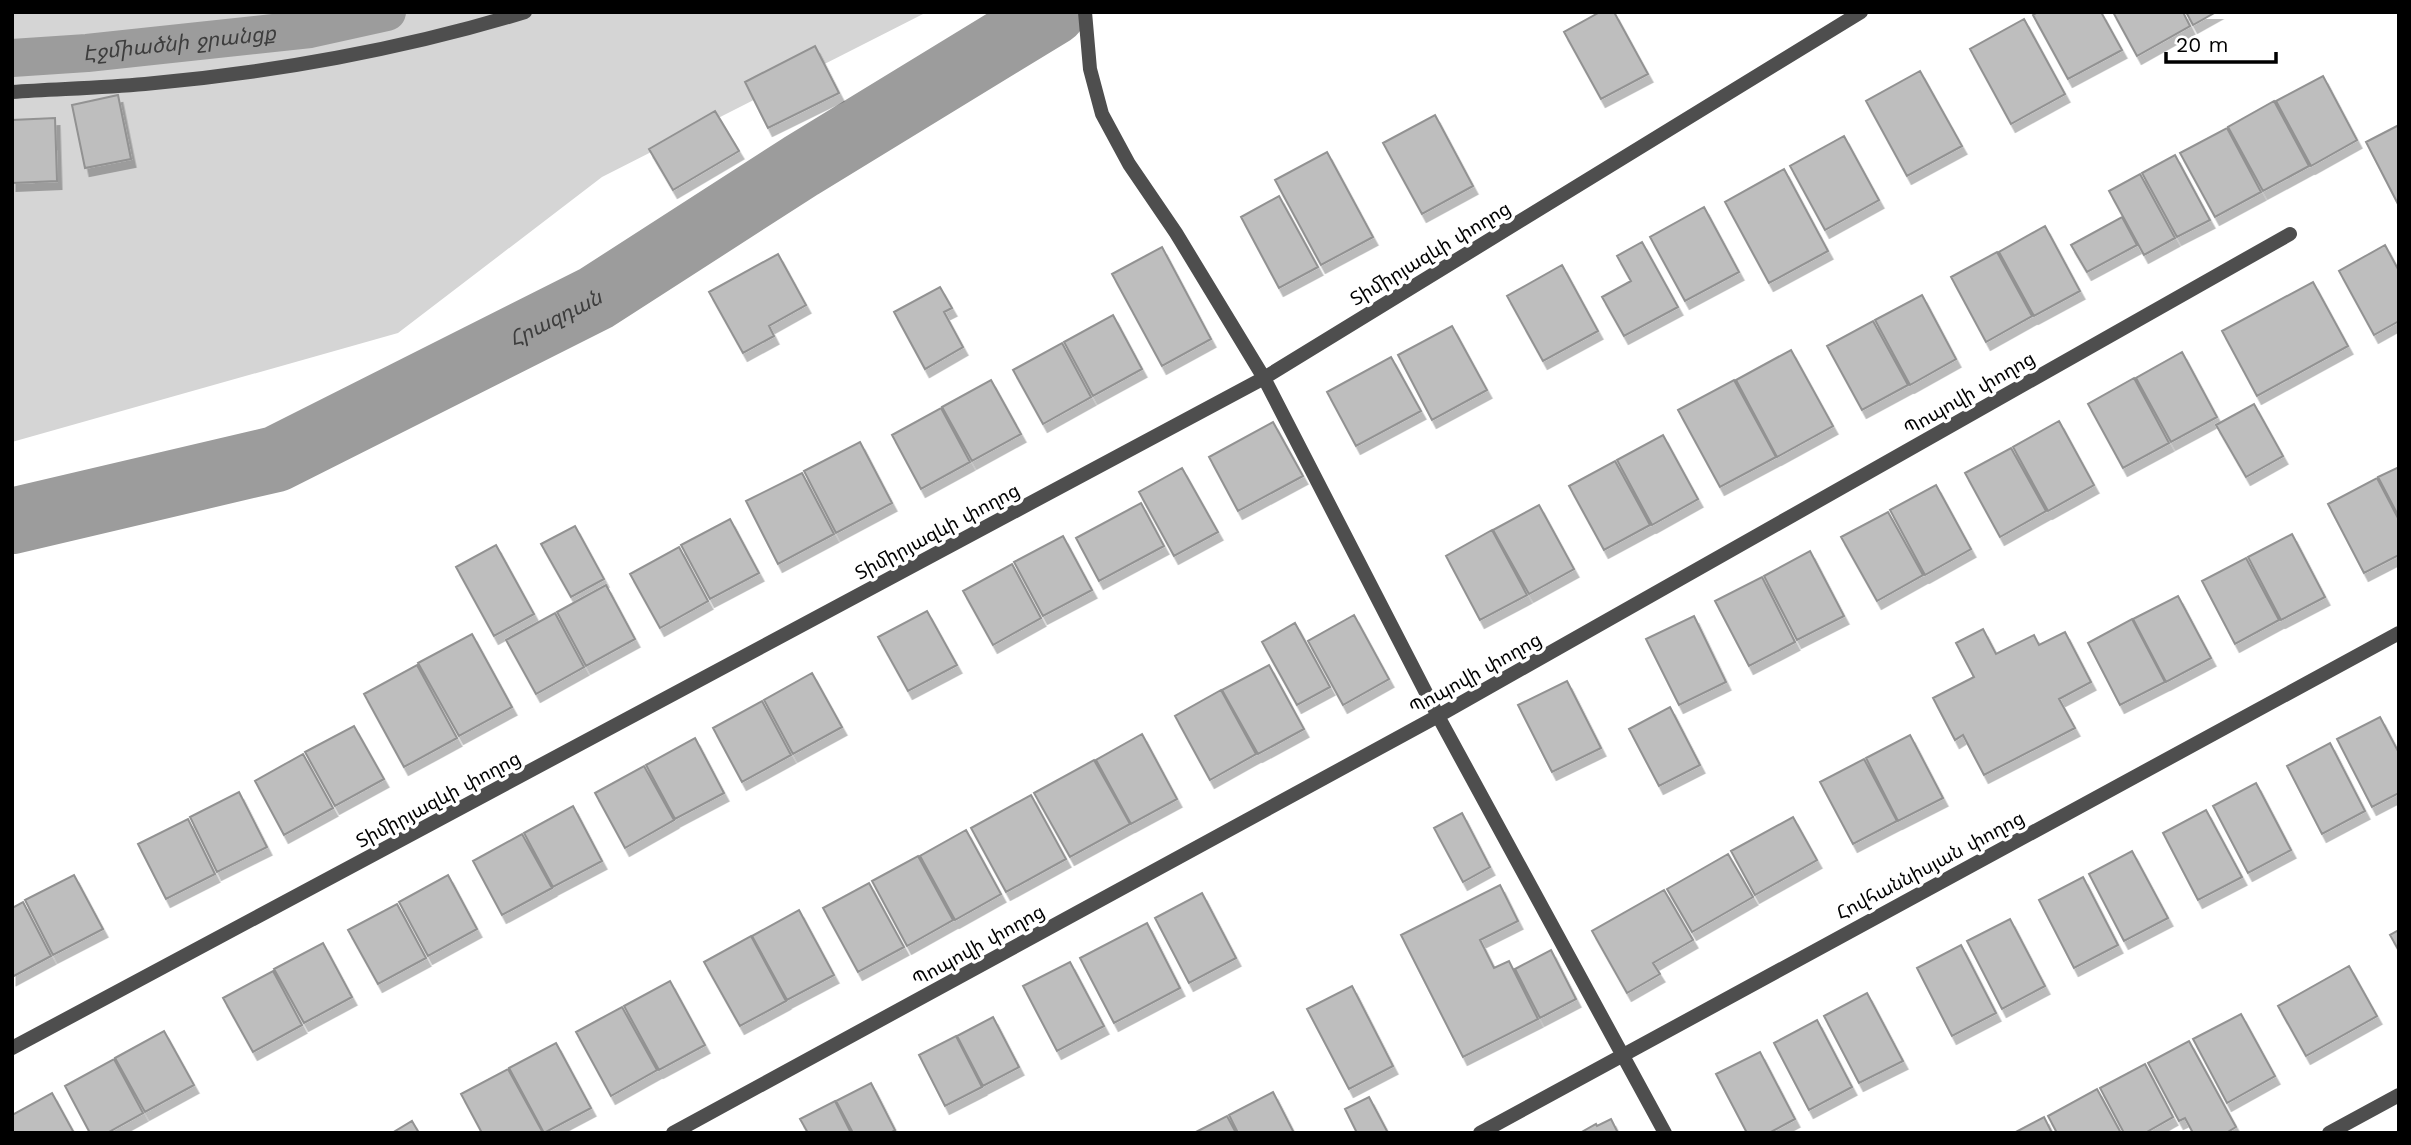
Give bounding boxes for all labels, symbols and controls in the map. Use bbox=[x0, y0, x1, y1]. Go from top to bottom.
water label: Էջմիածնի ջրանցք bbox=[81, 20, 278, 65]
scale bar bbox=[2166, 21, 2276, 65]
text: 20 m bbox=[2176, 32, 2228, 57]
street label: Տիմիրյազևի փողոց bbox=[1346, 196, 1515, 310]
water label: Հրազդան bbox=[505, 284, 607, 352]
street label: Պոպովի փողոց bbox=[1900, 347, 2039, 440]
street label: Տիմիրյազևի փողոց bbox=[851, 478, 1023, 585]
street label: Պոպովի փողոց bbox=[1405, 628, 1545, 719]
street label: Տիմիրյազևի փողոց bbox=[352, 746, 524, 853]
street label: Հովհաննիսյան փողոց bbox=[1832, 806, 2028, 925]
street label: Պոպովի փողոց bbox=[908, 900, 1048, 991]

